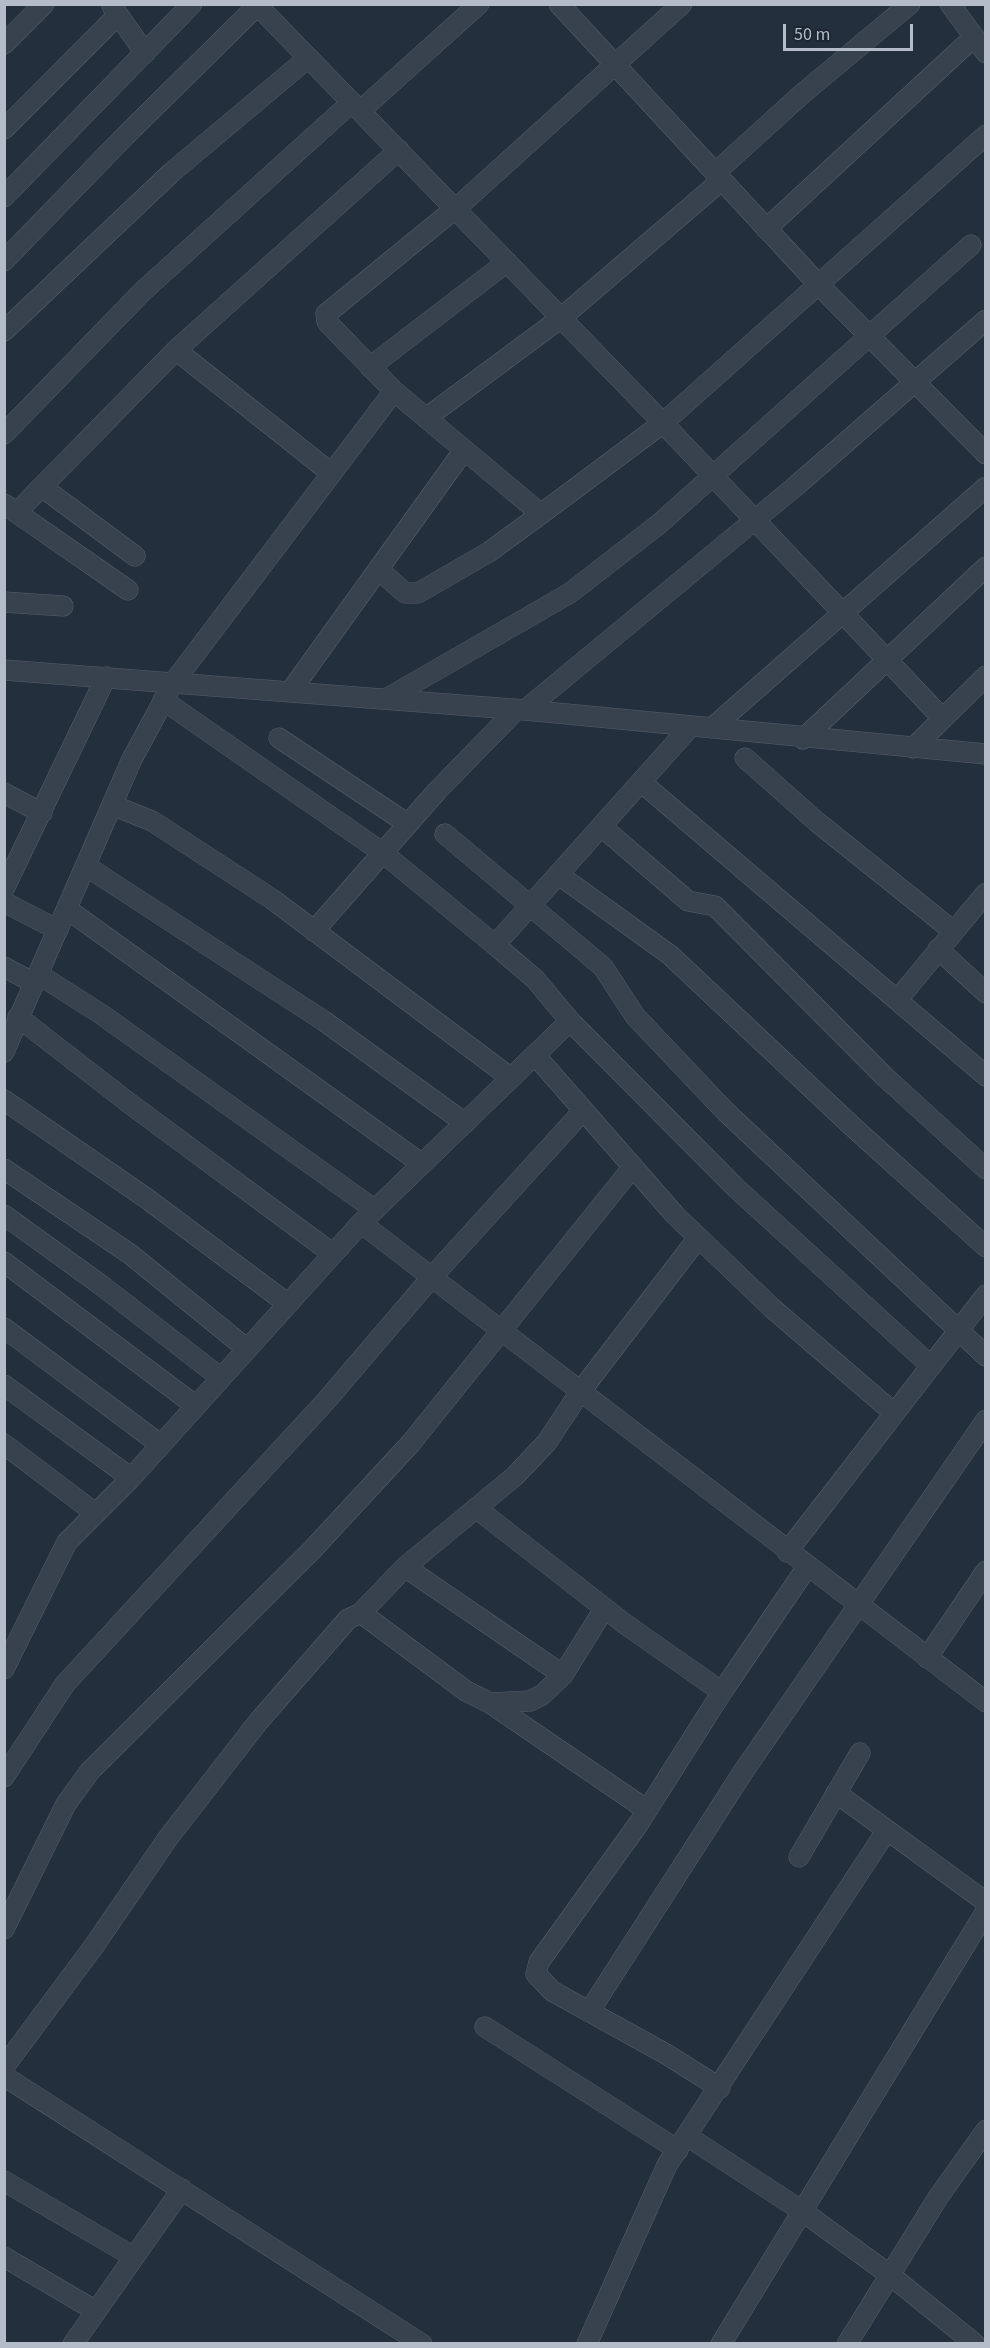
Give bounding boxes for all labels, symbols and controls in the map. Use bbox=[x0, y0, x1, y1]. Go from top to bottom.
scale bar bbox=[786, 12, 916, 50]
text: 50 m bbox=[794, 22, 830, 47]

